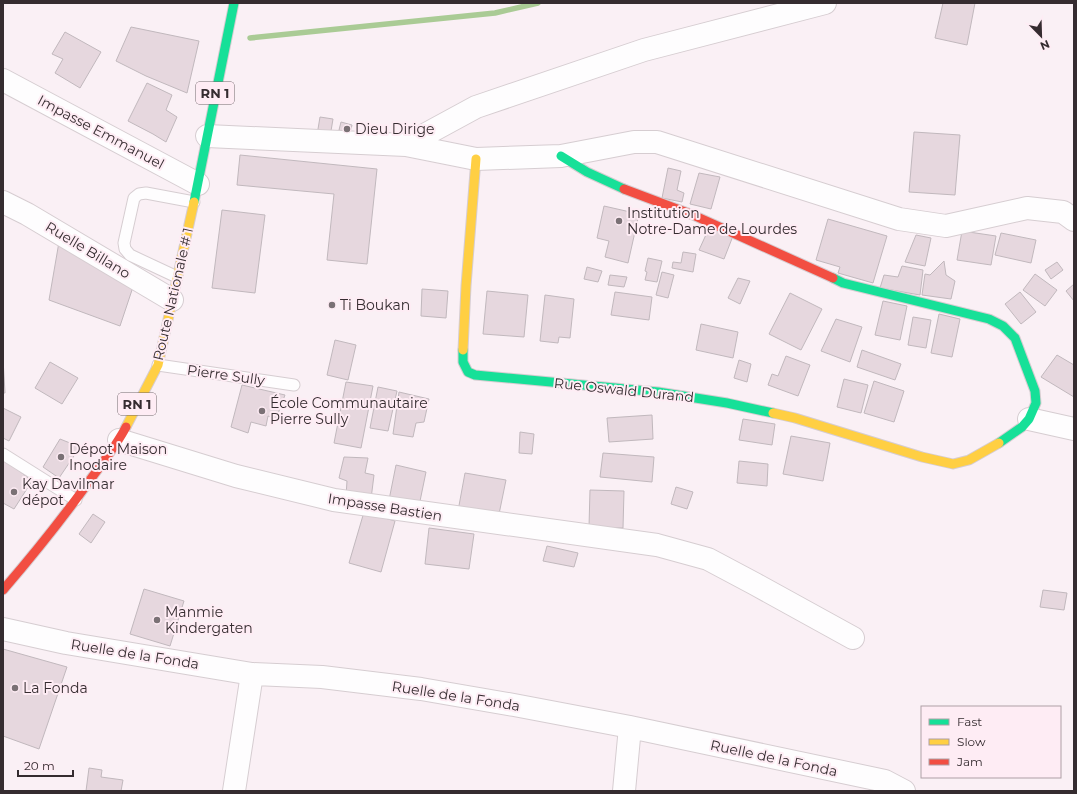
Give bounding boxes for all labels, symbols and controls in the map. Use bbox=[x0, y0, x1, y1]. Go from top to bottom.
north arrow bbox=[1021, 16, 1061, 56]
text: N bbox=[1038, 37, 1052, 53]
road number: RN 1 bbox=[196, 82, 234, 104]
street label: Impasse Emmanuel bbox=[35, 91, 167, 173]
place label: Dieu Dirige bbox=[355, 120, 435, 138]
marker: Dieu Dirige bbox=[342, 124, 352, 134]
place label: Institution Notre-Dame de Lourdes bbox=[627, 204, 797, 238]
marker: Institution Notre-Dame de Lourdes bbox=[614, 216, 624, 226]
street label: Ruelle Billano bbox=[42, 218, 134, 283]
street label: Route Nationale # 1 bbox=[149, 226, 197, 362]
place label: Ti Boukan bbox=[340, 296, 410, 314]
marker: Ti Boukan bbox=[327, 300, 337, 310]
street label: Pierre Sully bbox=[186, 361, 266, 389]
street label: Rue Oswald Durand bbox=[553, 374, 695, 406]
road number: RN 1 bbox=[118, 393, 156, 415]
place label: École Communautaire Pierre Sully bbox=[270, 394, 428, 428]
marker: École Communautaire Pierre Sully bbox=[257, 406, 267, 416]
place label: Dépot Maison Inodaire bbox=[69, 440, 167, 474]
marker: Dépot Maison Inodaire bbox=[56, 452, 66, 462]
place label: Kay Davilmar dépot bbox=[22, 475, 115, 509]
marker: Kay Davilmar dépot bbox=[9, 487, 19, 497]
street label: Impasse Bastien bbox=[327, 489, 443, 525]
place label: Manmie Kindergaten bbox=[165, 603, 253, 637]
marker: Manmie Kindergaten bbox=[152, 615, 162, 625]
street label: Ruelle de la Fonda bbox=[70, 635, 200, 673]
street label: Ruelle de la Fonda bbox=[391, 677, 521, 715]
place label: La Fonda bbox=[23, 679, 88, 697]
marker: La Fonda bbox=[10, 683, 20, 693]
legend bbox=[921, 706, 1061, 778]
text: Fast bbox=[957, 714, 982, 729]
text: Slow bbox=[957, 734, 986, 749]
street label: Ruelle de la Fonda bbox=[709, 736, 839, 780]
scale bar bbox=[18, 752, 73, 778]
text: Jam bbox=[956, 754, 983, 769]
text: 20 m bbox=[24, 758, 55, 773]

